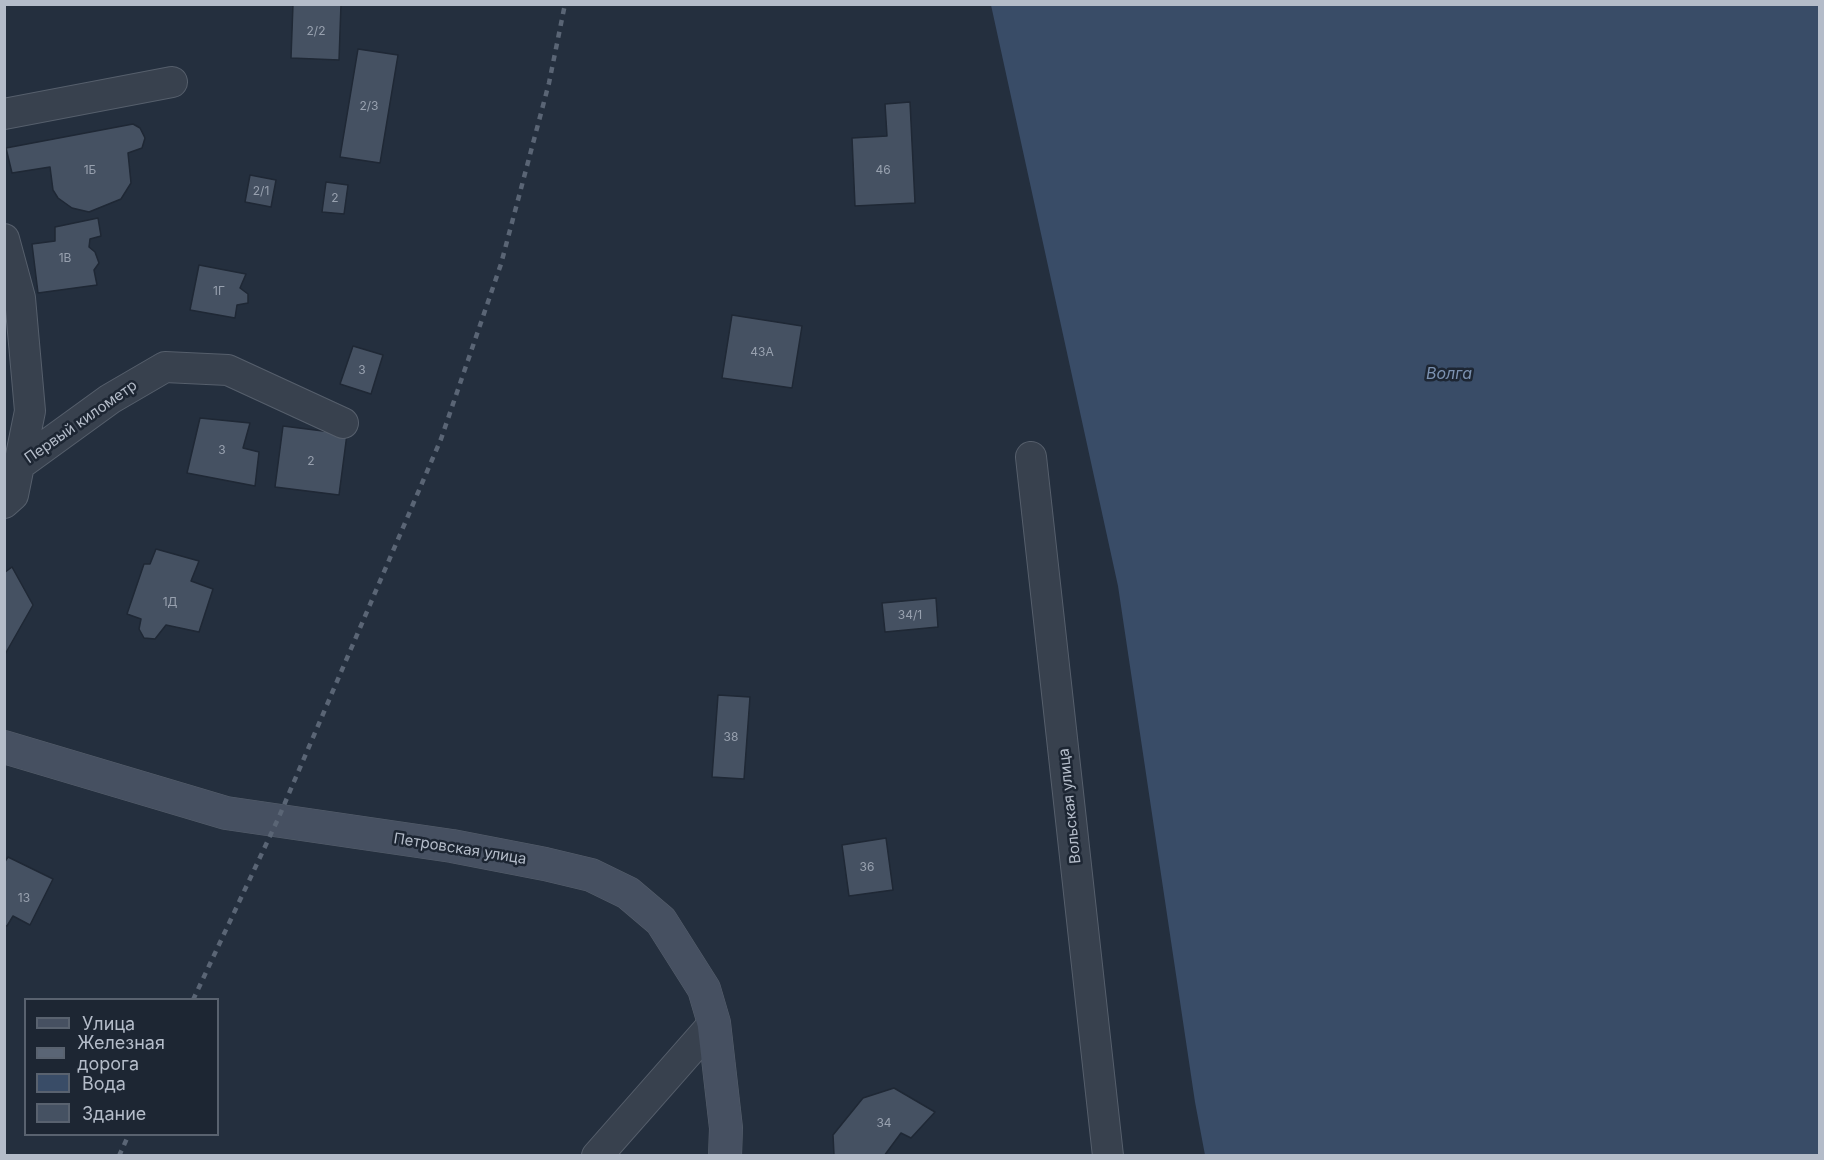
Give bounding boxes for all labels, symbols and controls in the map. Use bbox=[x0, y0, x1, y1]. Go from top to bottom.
house number: 2/2 bbox=[307, 24, 325, 38]
house number: 2/3 bbox=[359, 99, 379, 113]
house number: 1Б bbox=[84, 163, 96, 177]
house number: 46 bbox=[875, 163, 891, 177]
house number: 2/1 bbox=[253, 184, 269, 198]
house number: 2 bbox=[331, 191, 339, 205]
house number: 1В bbox=[59, 251, 71, 265]
house number: 1Г bbox=[213, 284, 225, 298]
house number: 43А bbox=[750, 345, 774, 359]
house number: 3 bbox=[358, 363, 366, 377]
water label: Волга bbox=[1426, 364, 1472, 384]
street label: Первый километр bbox=[21, 376, 141, 468]
house number: 3 bbox=[218, 443, 226, 457]
house number: 2 bbox=[307, 454, 315, 468]
house number: 1Д bbox=[163, 595, 177, 609]
house number: 34/1 bbox=[898, 608, 922, 622]
house number: 38 bbox=[724, 730, 738, 744]
street label: Вольская улица bbox=[1055, 747, 1085, 865]
street label: Петровская улица bbox=[392, 830, 528, 868]
house number: 36 bbox=[860, 860, 874, 874]
house number: 13 bbox=[18, 891, 30, 905]
legend bbox=[24, 998, 219, 1136]
text: Улица bbox=[82, 1013, 135, 1034]
text: Железная дорога bbox=[77, 1032, 165, 1074]
text: Вода bbox=[82, 1073, 126, 1094]
text: Здание bbox=[82, 1103, 146, 1124]
house number: 34 bbox=[876, 1116, 892, 1130]

